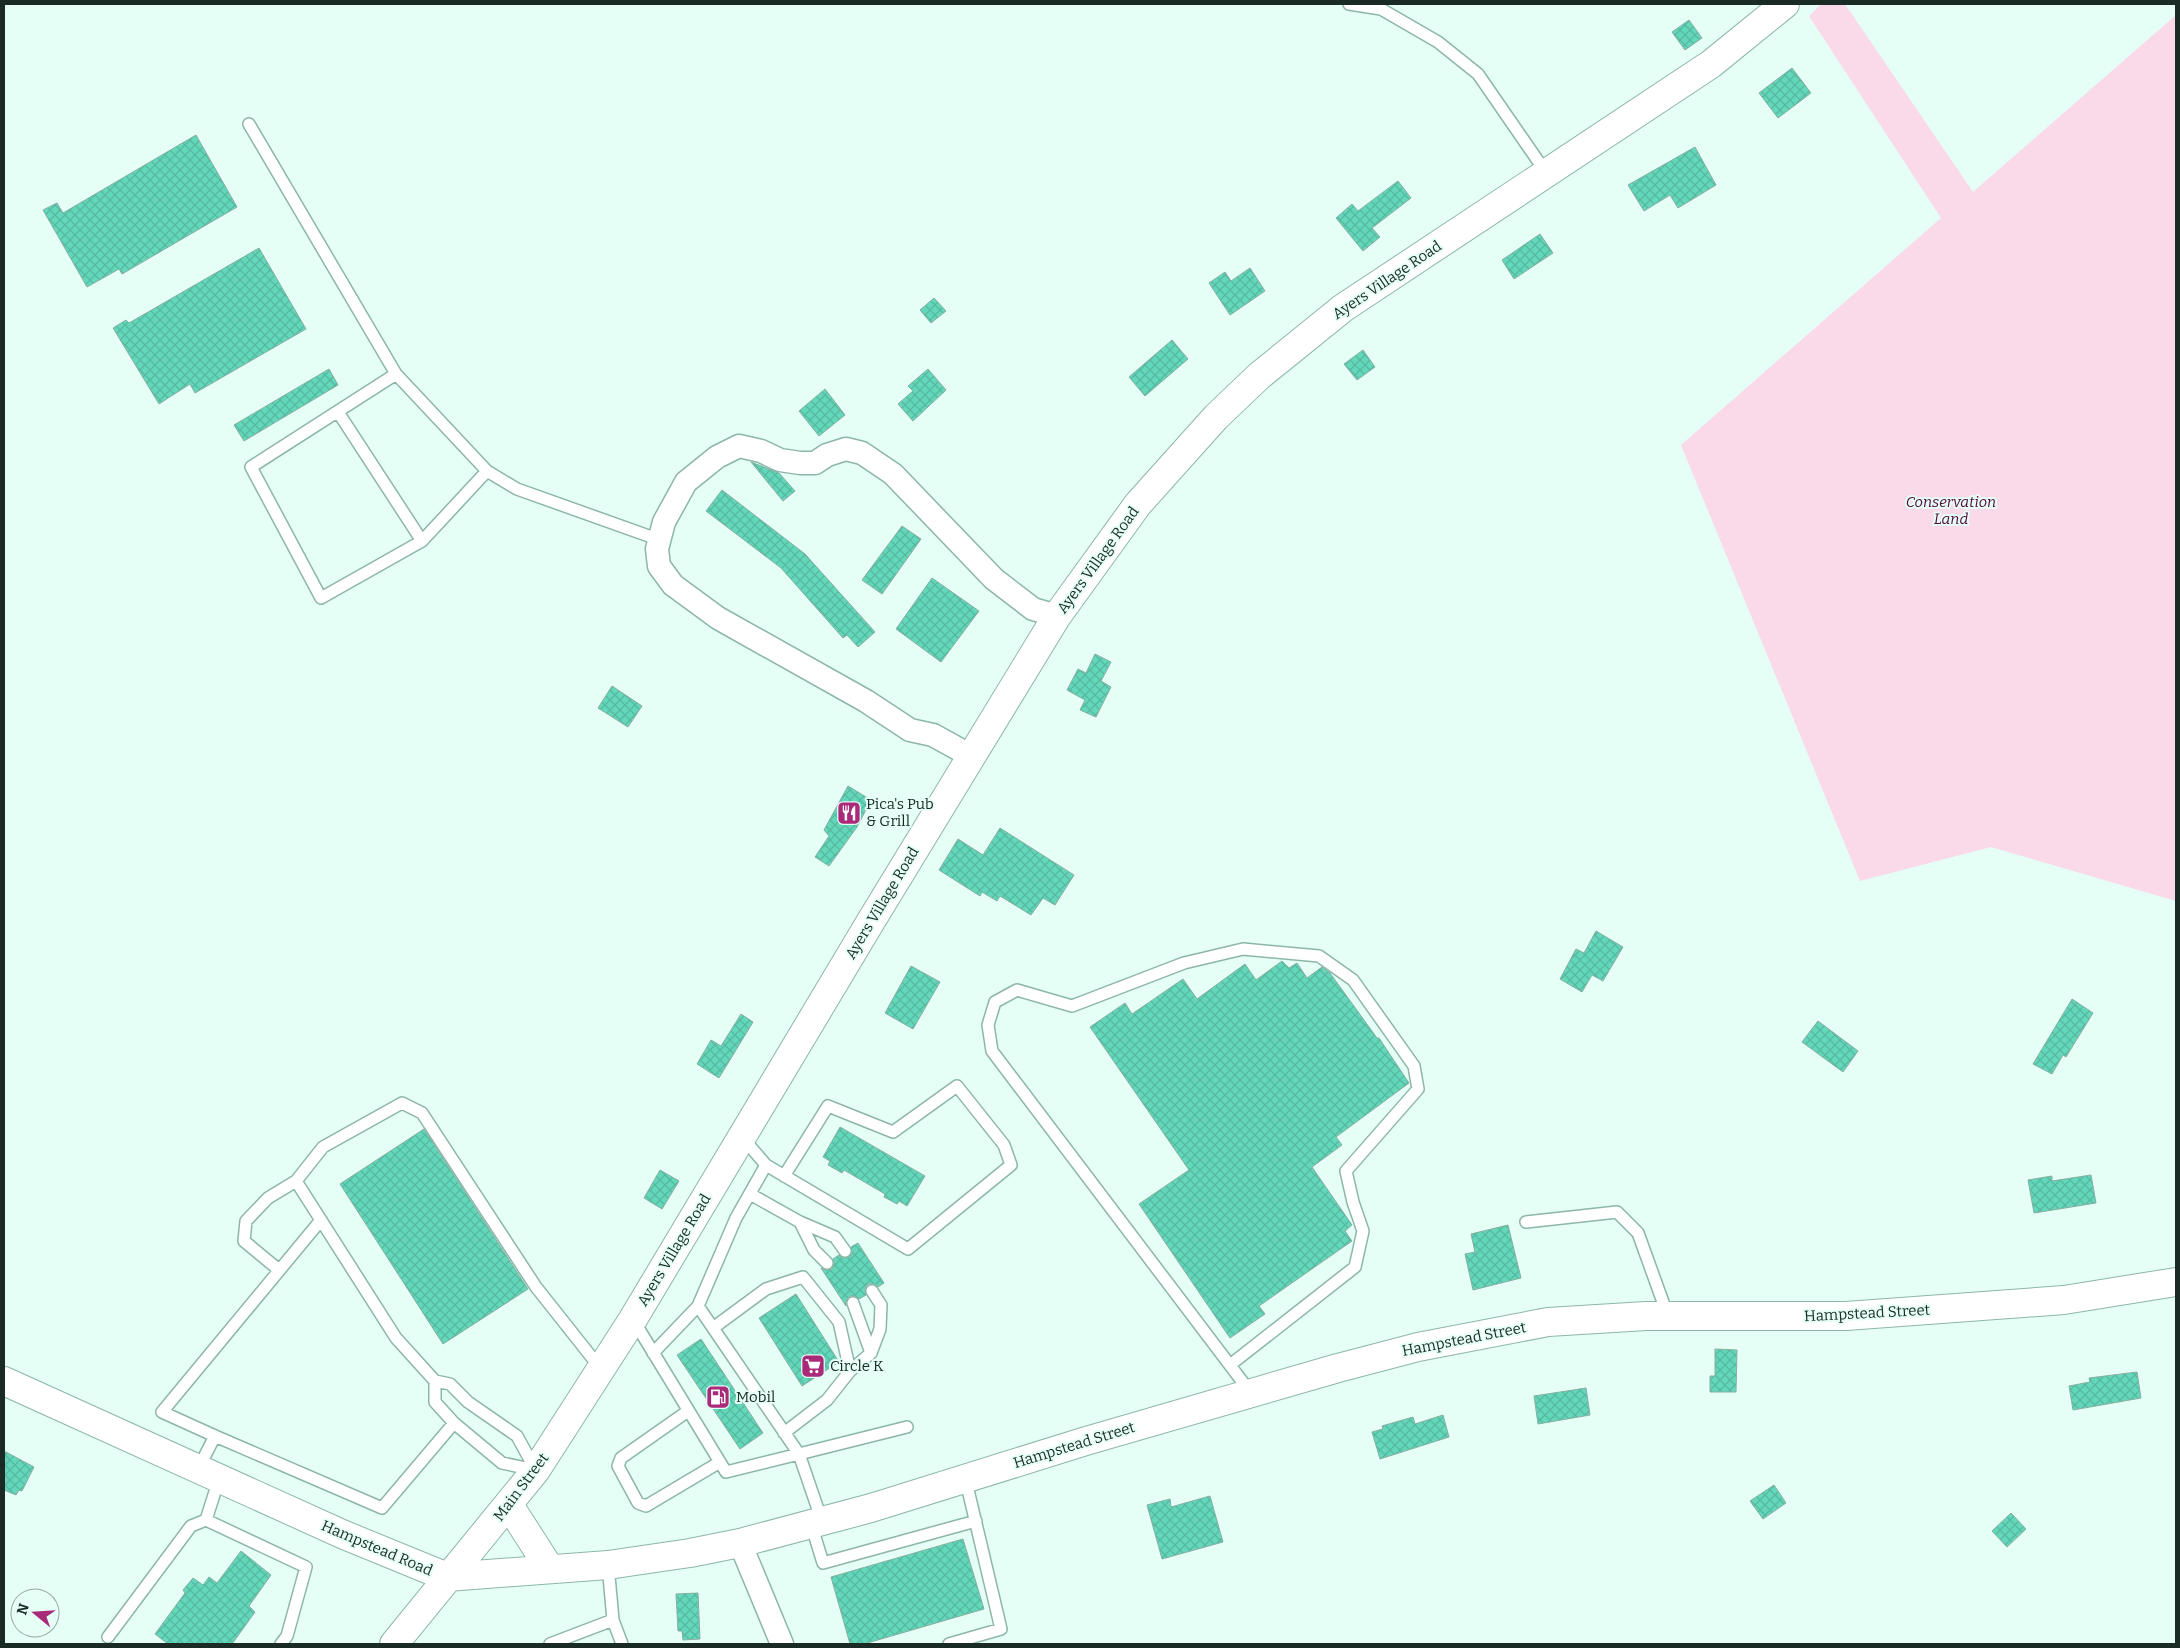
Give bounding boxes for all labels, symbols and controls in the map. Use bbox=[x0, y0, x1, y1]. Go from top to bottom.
street label: Ayers Village Road bbox=[1329, 237, 1445, 323]
park label: Conservation Land bbox=[1906, 493, 1996, 528]
street label: Ayers Village Road bbox=[1053, 503, 1143, 617]
place label: Pica's Pub & Grill bbox=[866, 795, 934, 830]
restaurant icon: Pica's Pub & Grill bbox=[836, 800, 862, 826]
street label: Ayers Village Road bbox=[841, 844, 923, 962]
street label: Ayers Village Road bbox=[633, 1191, 715, 1309]
street label: Hampstead Street bbox=[1804, 1301, 1931, 1325]
street label: Hampstead Street bbox=[1400, 1318, 1528, 1360]
supermarket icon: Circle K bbox=[800, 1353, 826, 1379]
place label: Circle K bbox=[830, 1357, 884, 1375]
fuel station icon: Mobil bbox=[705, 1384, 731, 1410]
place label: Mobil bbox=[736, 1388, 775, 1406]
street label: Hampstead Street bbox=[1011, 1418, 1138, 1472]
street label: Main Street bbox=[490, 1449, 553, 1525]
street label: Hampstead Road bbox=[319, 1516, 435, 1580]
north arrow bbox=[10, 1588, 60, 1638]
text: N bbox=[13, 1601, 33, 1617]

